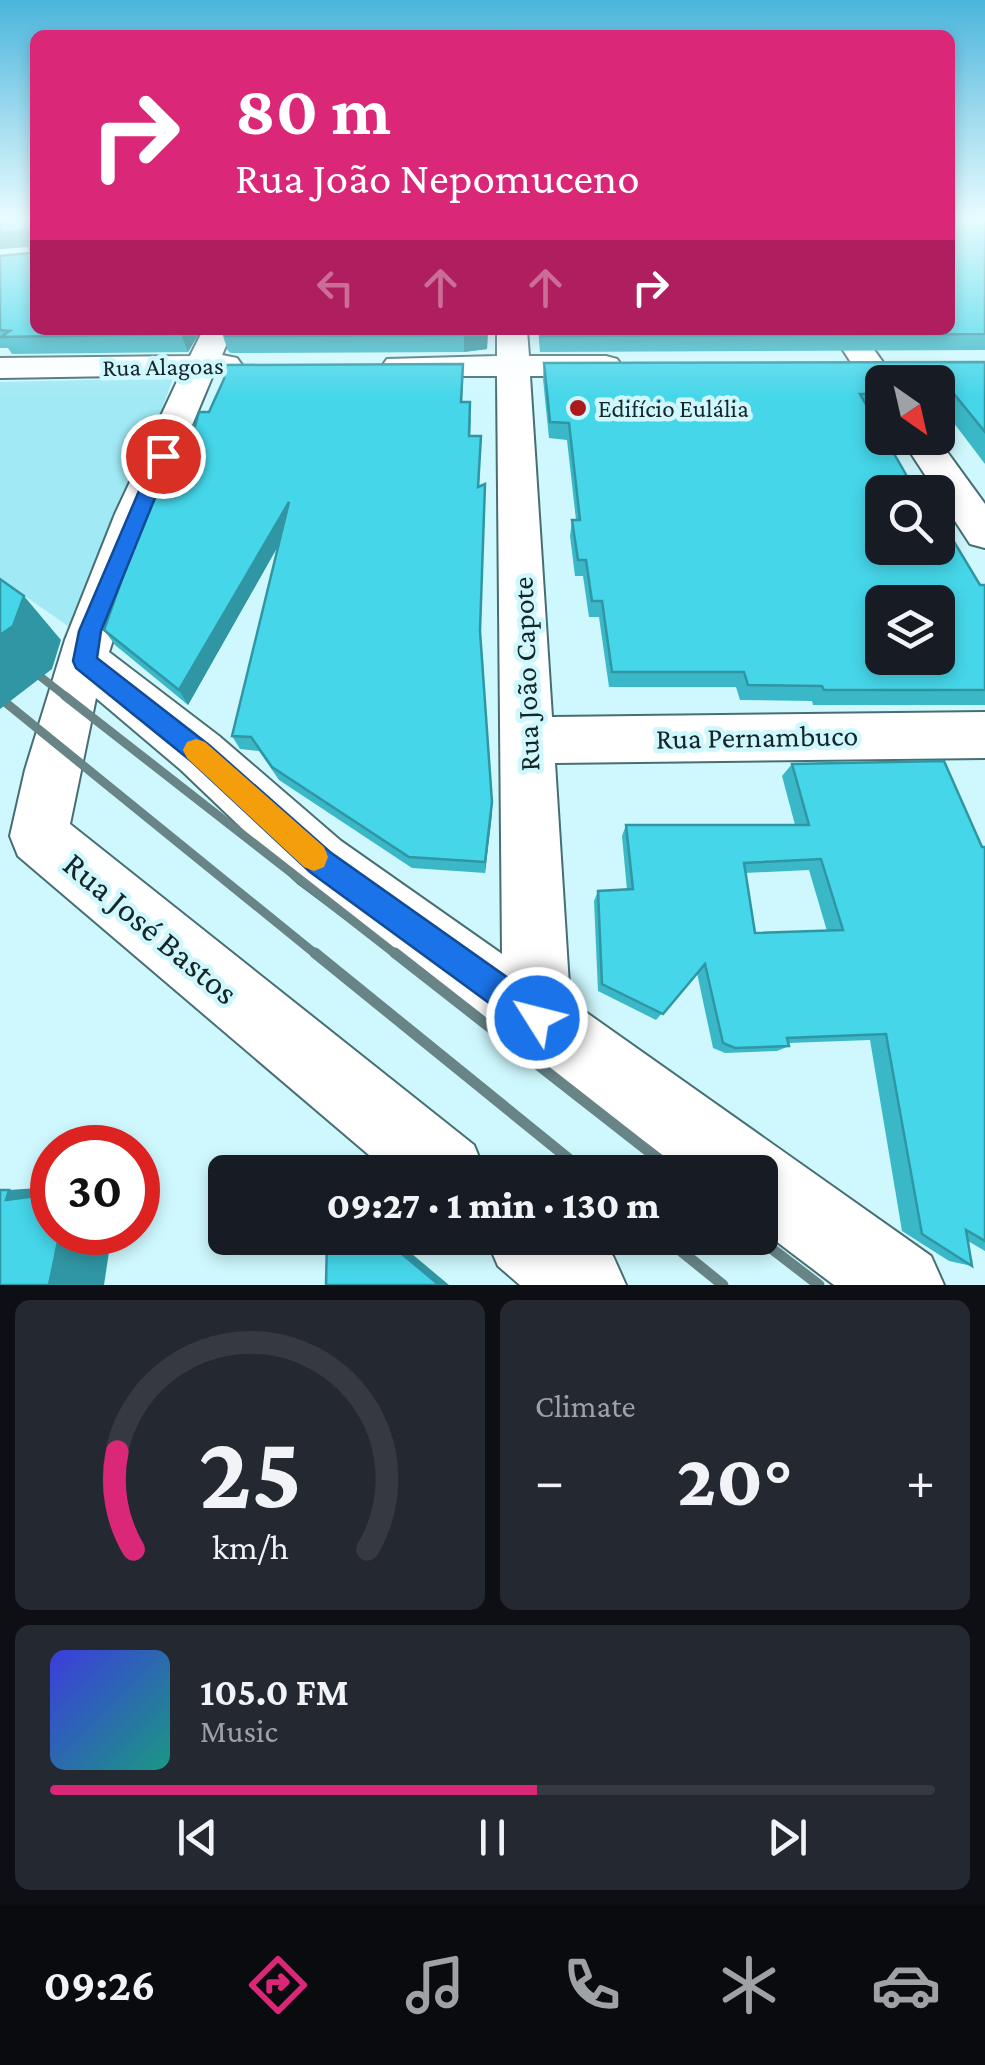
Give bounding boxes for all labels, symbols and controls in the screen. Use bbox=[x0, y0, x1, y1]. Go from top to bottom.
icon: right bbox=[70, 70, 200, 200]
text: 80 m bbox=[235, 71, 391, 149]
text: Rua João Nepomuceno bbox=[235, 153, 640, 203]
icon: left bbox=[308, 260, 363, 315]
icon: ahead bbox=[413, 260, 468, 315]
icon: ahead bbox=[518, 260, 573, 315]
icon: right bbox=[623, 260, 678, 315]
street label: Rua Alagoas bbox=[102, 352, 224, 382]
north arrow bbox=[865, 365, 955, 455]
map controls bbox=[865, 365, 955, 675]
place label: Edifício Eulália bbox=[598, 395, 749, 422]
marker: Edifício Eulália bbox=[567, 397, 589, 419]
pin bbox=[121, 414, 206, 499]
icon: arrive bbox=[136, 429, 191, 484]
button: search bbox=[865, 475, 955, 565]
street label: Rua João Capote bbox=[506, 576, 546, 772]
button: layers bbox=[865, 585, 955, 675]
street label: Rua Pernambuco bbox=[655, 718, 859, 755]
street label: Rua José Bastos bbox=[56, 844, 246, 1012]
position arrow bbox=[485, 966, 589, 1070]
speed limit sign: 30 bbox=[30, 1125, 160, 1255]
text: 09:27 · 1 min · 130 m bbox=[326, 1184, 660, 1226]
text: Climate bbox=[535, 1388, 636, 1424]
text: 25 bbox=[198, 1414, 302, 1529]
text: 20° bbox=[677, 1438, 793, 1521]
text: − bbox=[535, 1450, 564, 1511]
text: + bbox=[906, 1450, 935, 1511]
text: km/h bbox=[211, 1527, 289, 1567]
text: 105.0 FM bbox=[200, 1671, 349, 1713]
text: Music bbox=[200, 1713, 278, 1749]
icon: previous bbox=[170, 1810, 225, 1865]
icon: pause bbox=[465, 1810, 520, 1865]
icon: next bbox=[760, 1810, 815, 1865]
icon: directions bbox=[243, 1950, 313, 2020]
icon: music bbox=[400, 1950, 470, 2020]
icon: phone bbox=[557, 1950, 627, 2020]
icon: climate bbox=[714, 1950, 784, 2020]
icon: car bbox=[871, 1950, 941, 2020]
text: 09:26 bbox=[44, 1960, 156, 2010]

